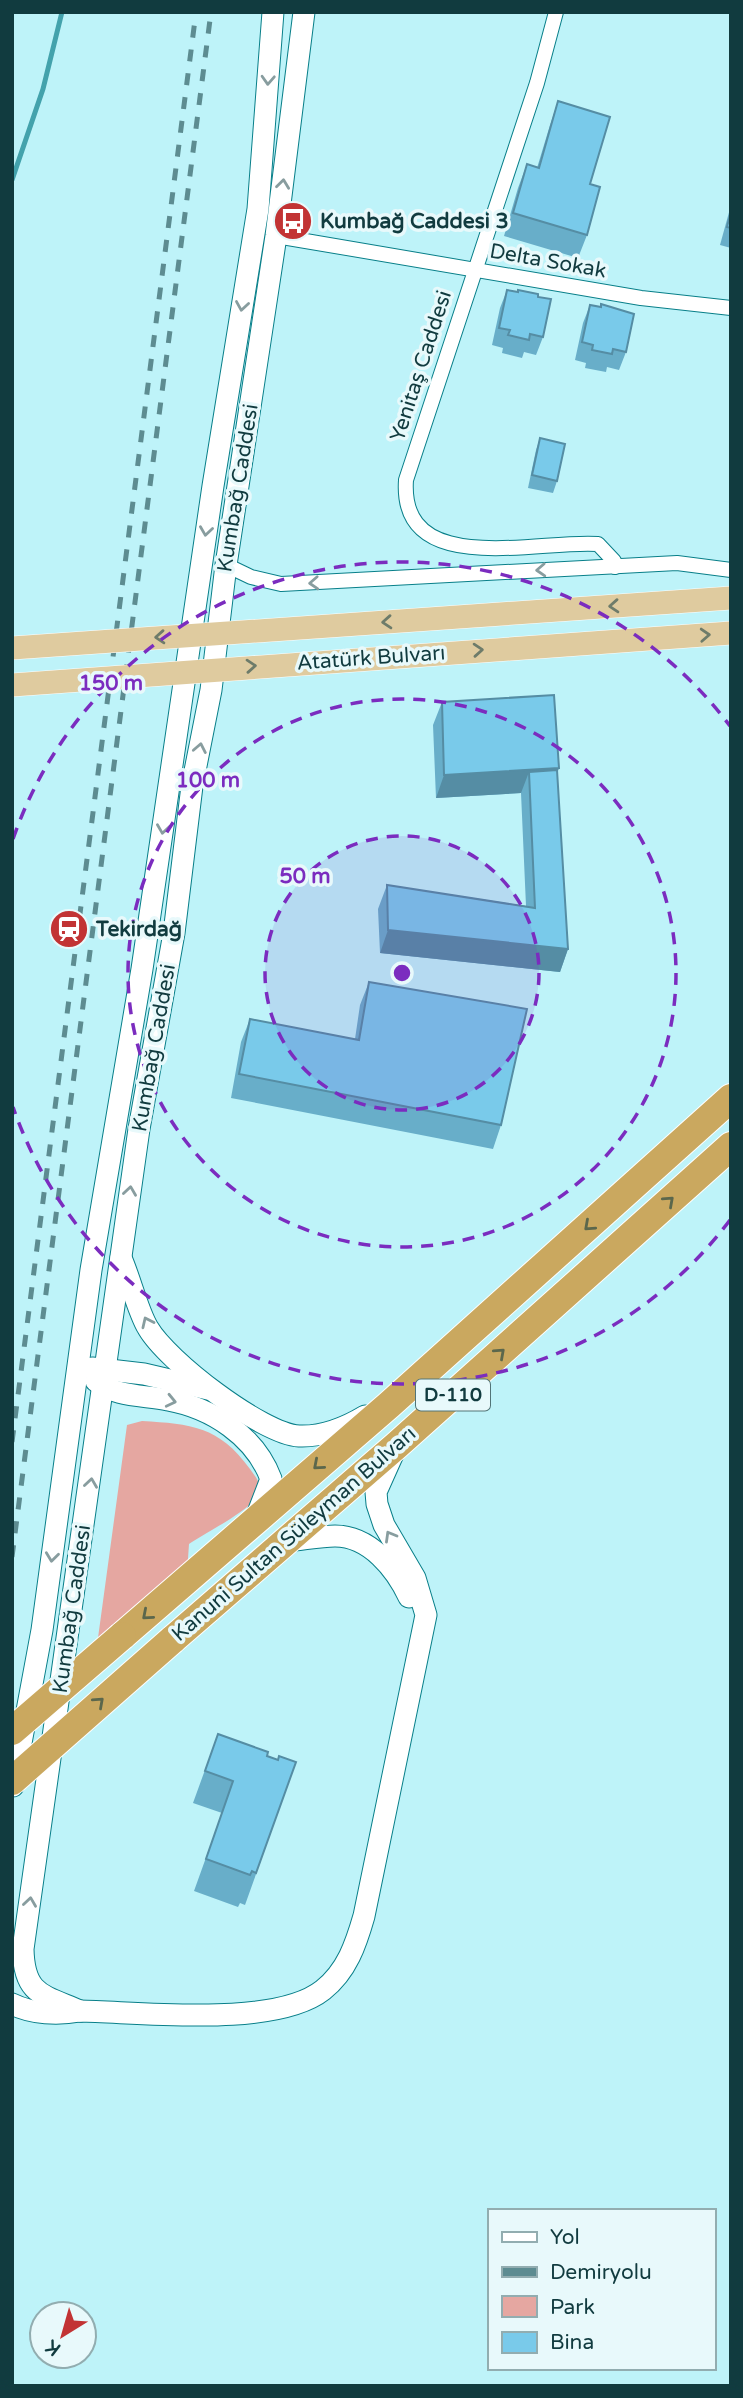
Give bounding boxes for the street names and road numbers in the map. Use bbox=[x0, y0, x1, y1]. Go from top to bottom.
street label: Delta Sokak bbox=[488, 238, 608, 284]
street label: Yenitaş Caddesi bbox=[385, 287, 457, 445]
street label: Kumbağ Caddesi bbox=[212, 402, 264, 574]
street label: Atatürk Bulvarı bbox=[296, 640, 446, 676]
street label: Kumbağ Caddesi bbox=[127, 962, 181, 1134]
road number: D-110 bbox=[416, 1380, 490, 1410]
street label: Kanuni Sultan Süleyman Bulvarı bbox=[167, 1421, 421, 1647]
street label: Kumbağ Caddesi bbox=[48, 1523, 96, 1695]

